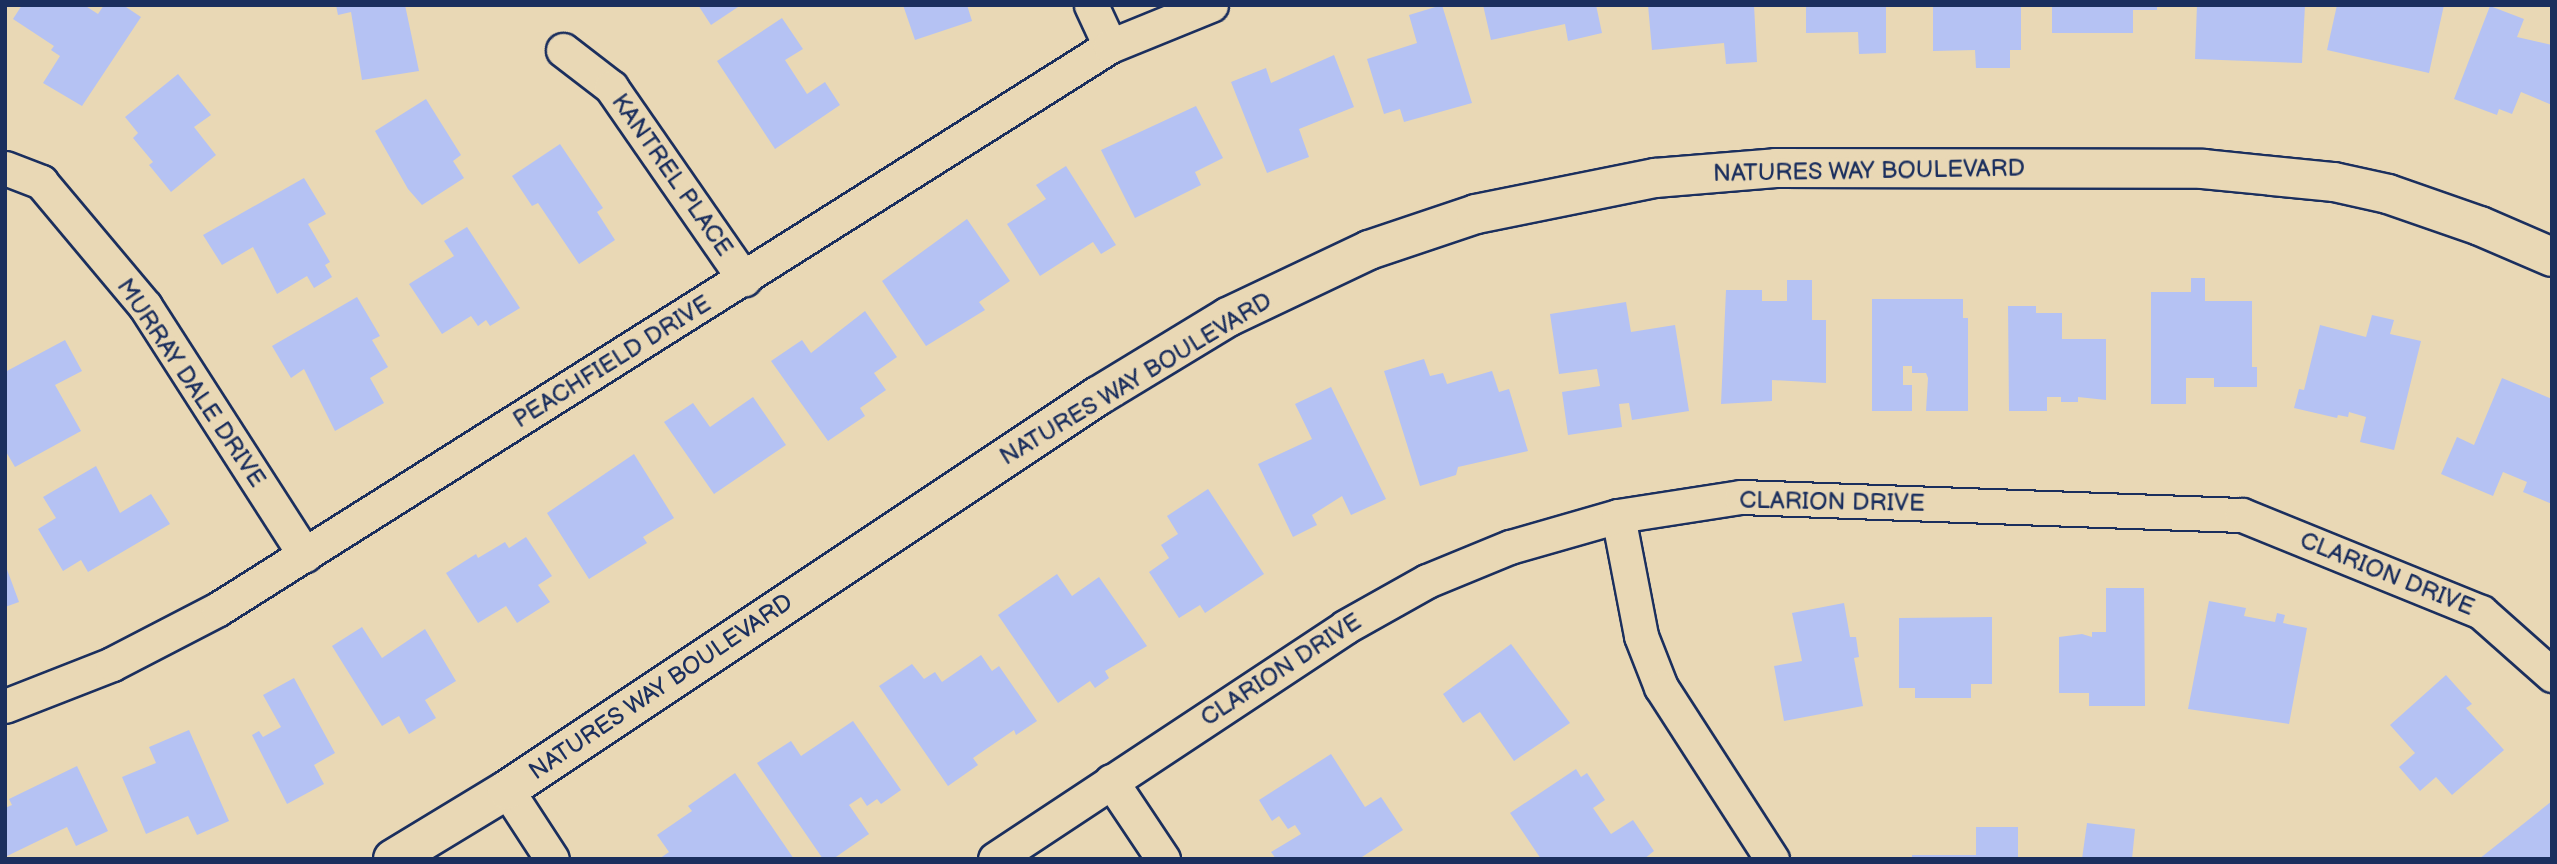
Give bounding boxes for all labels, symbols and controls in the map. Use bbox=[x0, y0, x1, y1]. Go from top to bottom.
street label: KANTREL PLACE bbox=[605, 88, 739, 262]
street label: NATURES WAY BOULEVARD bbox=[1712, 154, 2026, 188]
street label: MURRAY DALE DRIVE bbox=[110, 273, 272, 493]
street label: NATURES WAY BOULEVARD bbox=[994, 286, 1278, 472]
street label: PEACHFIELD DRIVE bbox=[508, 290, 716, 434]
street label: CLARION DRIVE bbox=[1739, 486, 1925, 518]
street label: CLARION DRIVE bbox=[2296, 526, 2478, 622]
street label: NATURES WAY BOULEVARD bbox=[523, 588, 799, 786]
street label: CLARION DRIVE bbox=[1195, 607, 1367, 733]

